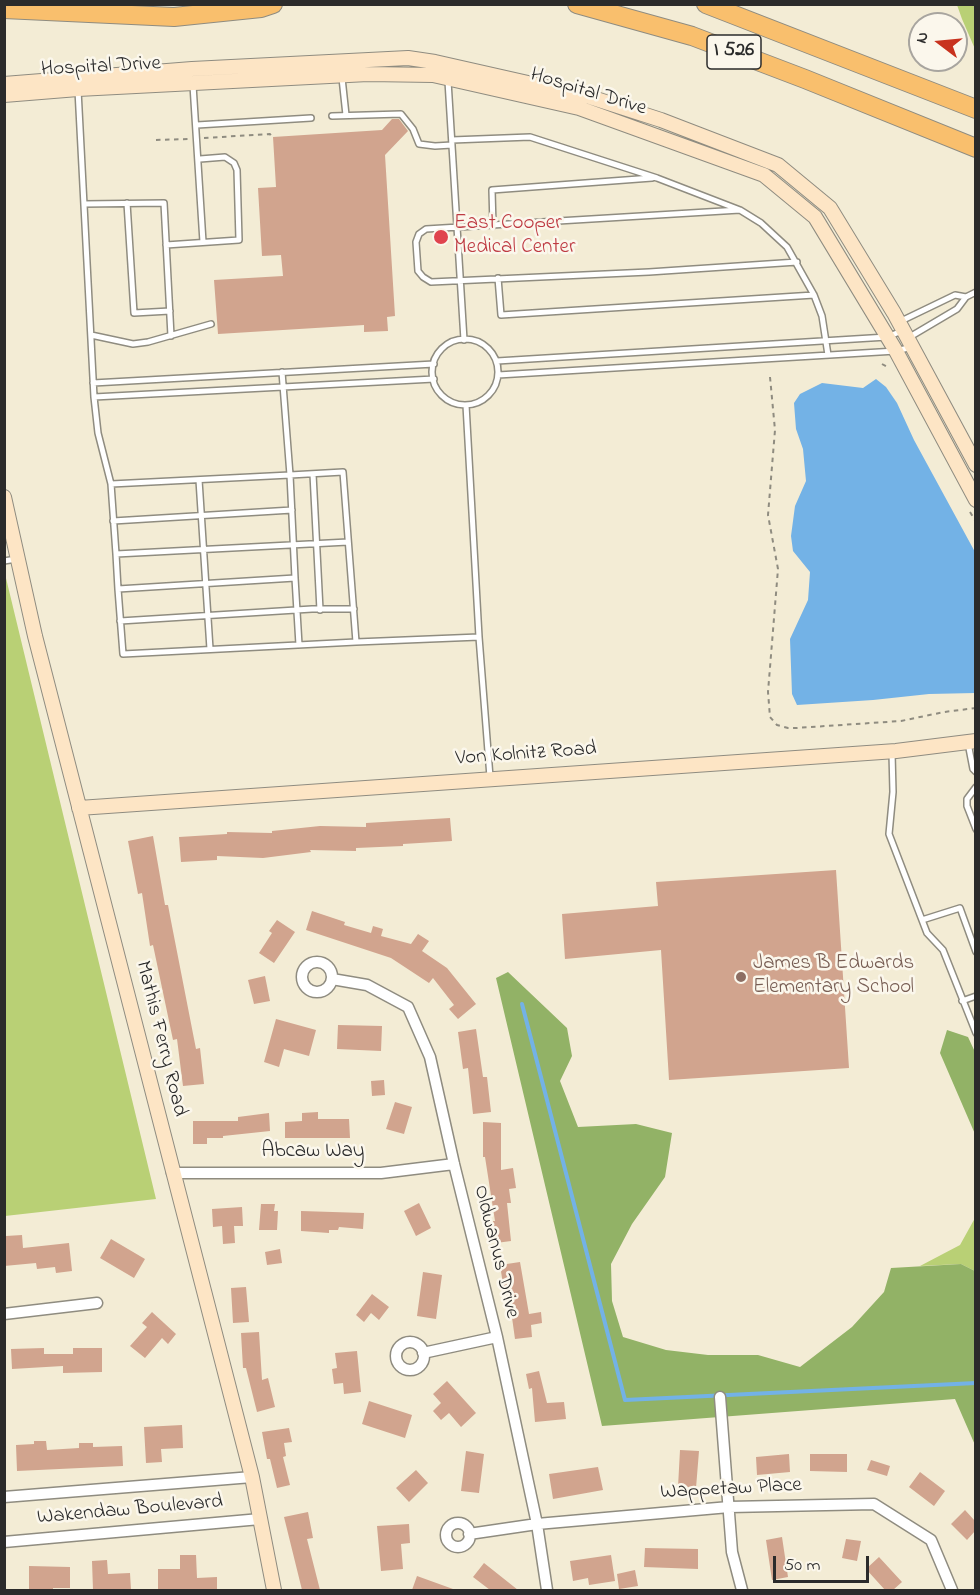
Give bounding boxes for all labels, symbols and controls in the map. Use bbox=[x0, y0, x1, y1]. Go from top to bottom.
north arrow bbox=[908, 12, 968, 72]
text: N bbox=[910, 29, 936, 46]
road number: I 526 bbox=[707, 35, 761, 69]
street label: Hospital Drive bbox=[40, 52, 162, 84]
street label: Hospital Drive bbox=[527, 63, 649, 123]
place label: East Cooper Medical Center bbox=[454, 212, 575, 262]
marker: East Cooper Medical Center bbox=[432, 228, 450, 246]
street label: Von Kolnitz Road bbox=[455, 738, 597, 772]
place label: James B Edwards Elementary School bbox=[753, 952, 914, 1002]
street label: Mathis Ferry Road bbox=[128, 959, 192, 1119]
marker: James B Edwards Elementary School bbox=[734, 970, 748, 984]
street label: Abcaw Way bbox=[261, 1140, 365, 1166]
street label: Oldwanus Drive bbox=[466, 1183, 524, 1321]
street label: Wappetaw Place bbox=[660, 1474, 802, 1506]
street label: Wakendaw Boulevard bbox=[36, 1490, 224, 1532]
scale bar bbox=[776, 1544, 872, 1582]
text: 50 m bbox=[784, 1553, 821, 1579]

